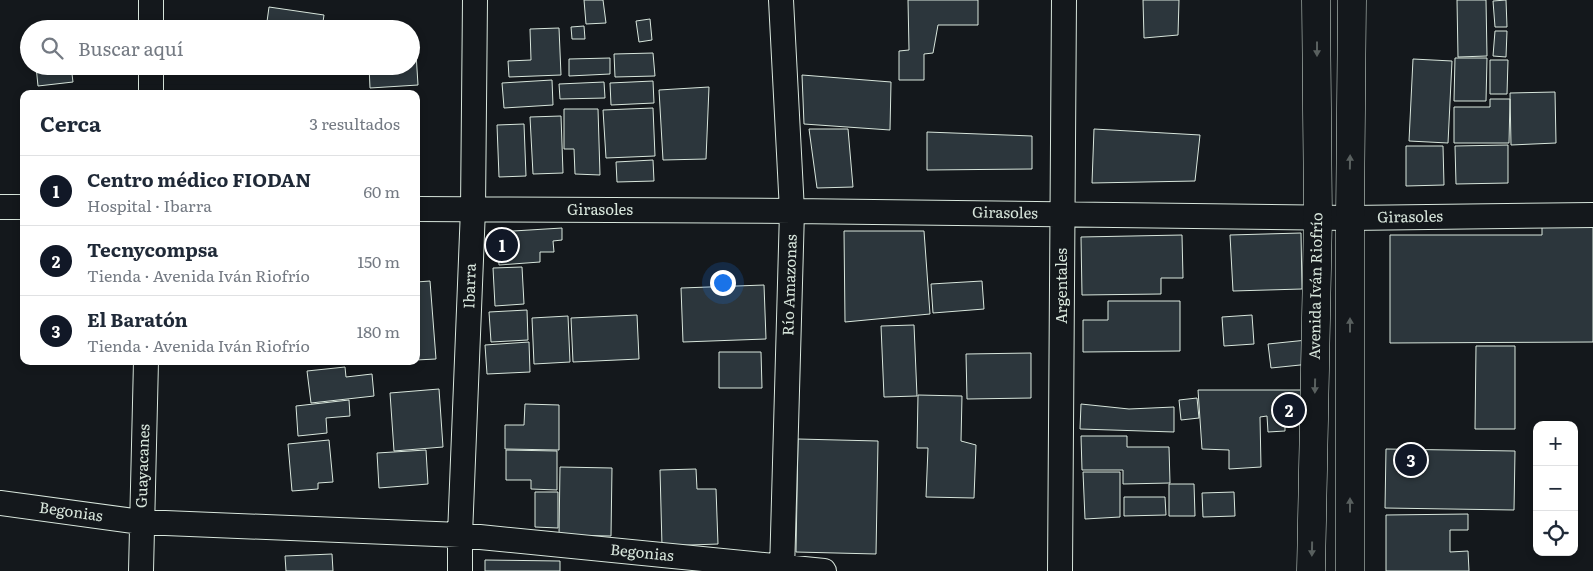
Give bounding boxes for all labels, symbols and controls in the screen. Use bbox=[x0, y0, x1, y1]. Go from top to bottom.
search box bbox=[20, 20, 420, 75]
icon: search bbox=[38, 34, 66, 62]
text: Buscar aquí bbox=[78, 34, 183, 62]
one-way arrow bbox=[1313, 41, 1321, 57]
text: Cerca bbox=[40, 107, 101, 138]
text: 3 resultados bbox=[309, 111, 400, 135]
one-way arrow bbox=[1346, 154, 1354, 170]
text: Centro médico FIODAN bbox=[87, 165, 311, 193]
text: 1 bbox=[53, 179, 59, 203]
text: 60 m bbox=[363, 179, 400, 203]
text: Hospital · Ibarra bbox=[87, 193, 212, 217]
street label: Girasoles bbox=[567, 197, 633, 220]
street label: Girasoles bbox=[972, 199, 1038, 224]
street label: Girasoles bbox=[1377, 203, 1443, 228]
street label: Avenida Iván Riofrío bbox=[1302, 212, 1327, 360]
pin: 1 bbox=[486, 226, 518, 264]
street label: Río Amazonas bbox=[775, 234, 802, 336]
text: Tecnycompsa bbox=[87, 235, 218, 263]
street label: Argentales bbox=[1049, 248, 1072, 324]
text: 2 bbox=[52, 249, 60, 273]
text: 150 m bbox=[357, 249, 400, 273]
street label: Ibarra bbox=[456, 262, 481, 309]
text: Tienda · Avenida Iván Riofrío bbox=[87, 263, 310, 287]
your location bbox=[710, 270, 736, 296]
text: El Baratón bbox=[87, 305, 188, 333]
one-way arrow bbox=[1346, 317, 1354, 333]
text: 3 bbox=[52, 319, 60, 343]
text: 180 m bbox=[357, 319, 400, 343]
text: Tienda · Avenida Iván Riofrío bbox=[87, 333, 310, 357]
one-way arrow bbox=[1310, 378, 1318, 394]
pin: 2 bbox=[1273, 391, 1305, 429]
map controls bbox=[1533, 421, 1578, 556]
button: + bbox=[1533, 421, 1578, 466]
street label: Guayacanes bbox=[129, 423, 154, 508]
pin: 3 bbox=[1395, 441, 1427, 479]
button: − bbox=[1533, 466, 1578, 511]
street label: Begonias bbox=[38, 495, 105, 526]
one-way arrow bbox=[1346, 497, 1354, 513]
button: locate bbox=[1533, 511, 1578, 556]
street label: Begonias bbox=[609, 537, 675, 566]
one-way arrow bbox=[1308, 541, 1316, 557]

